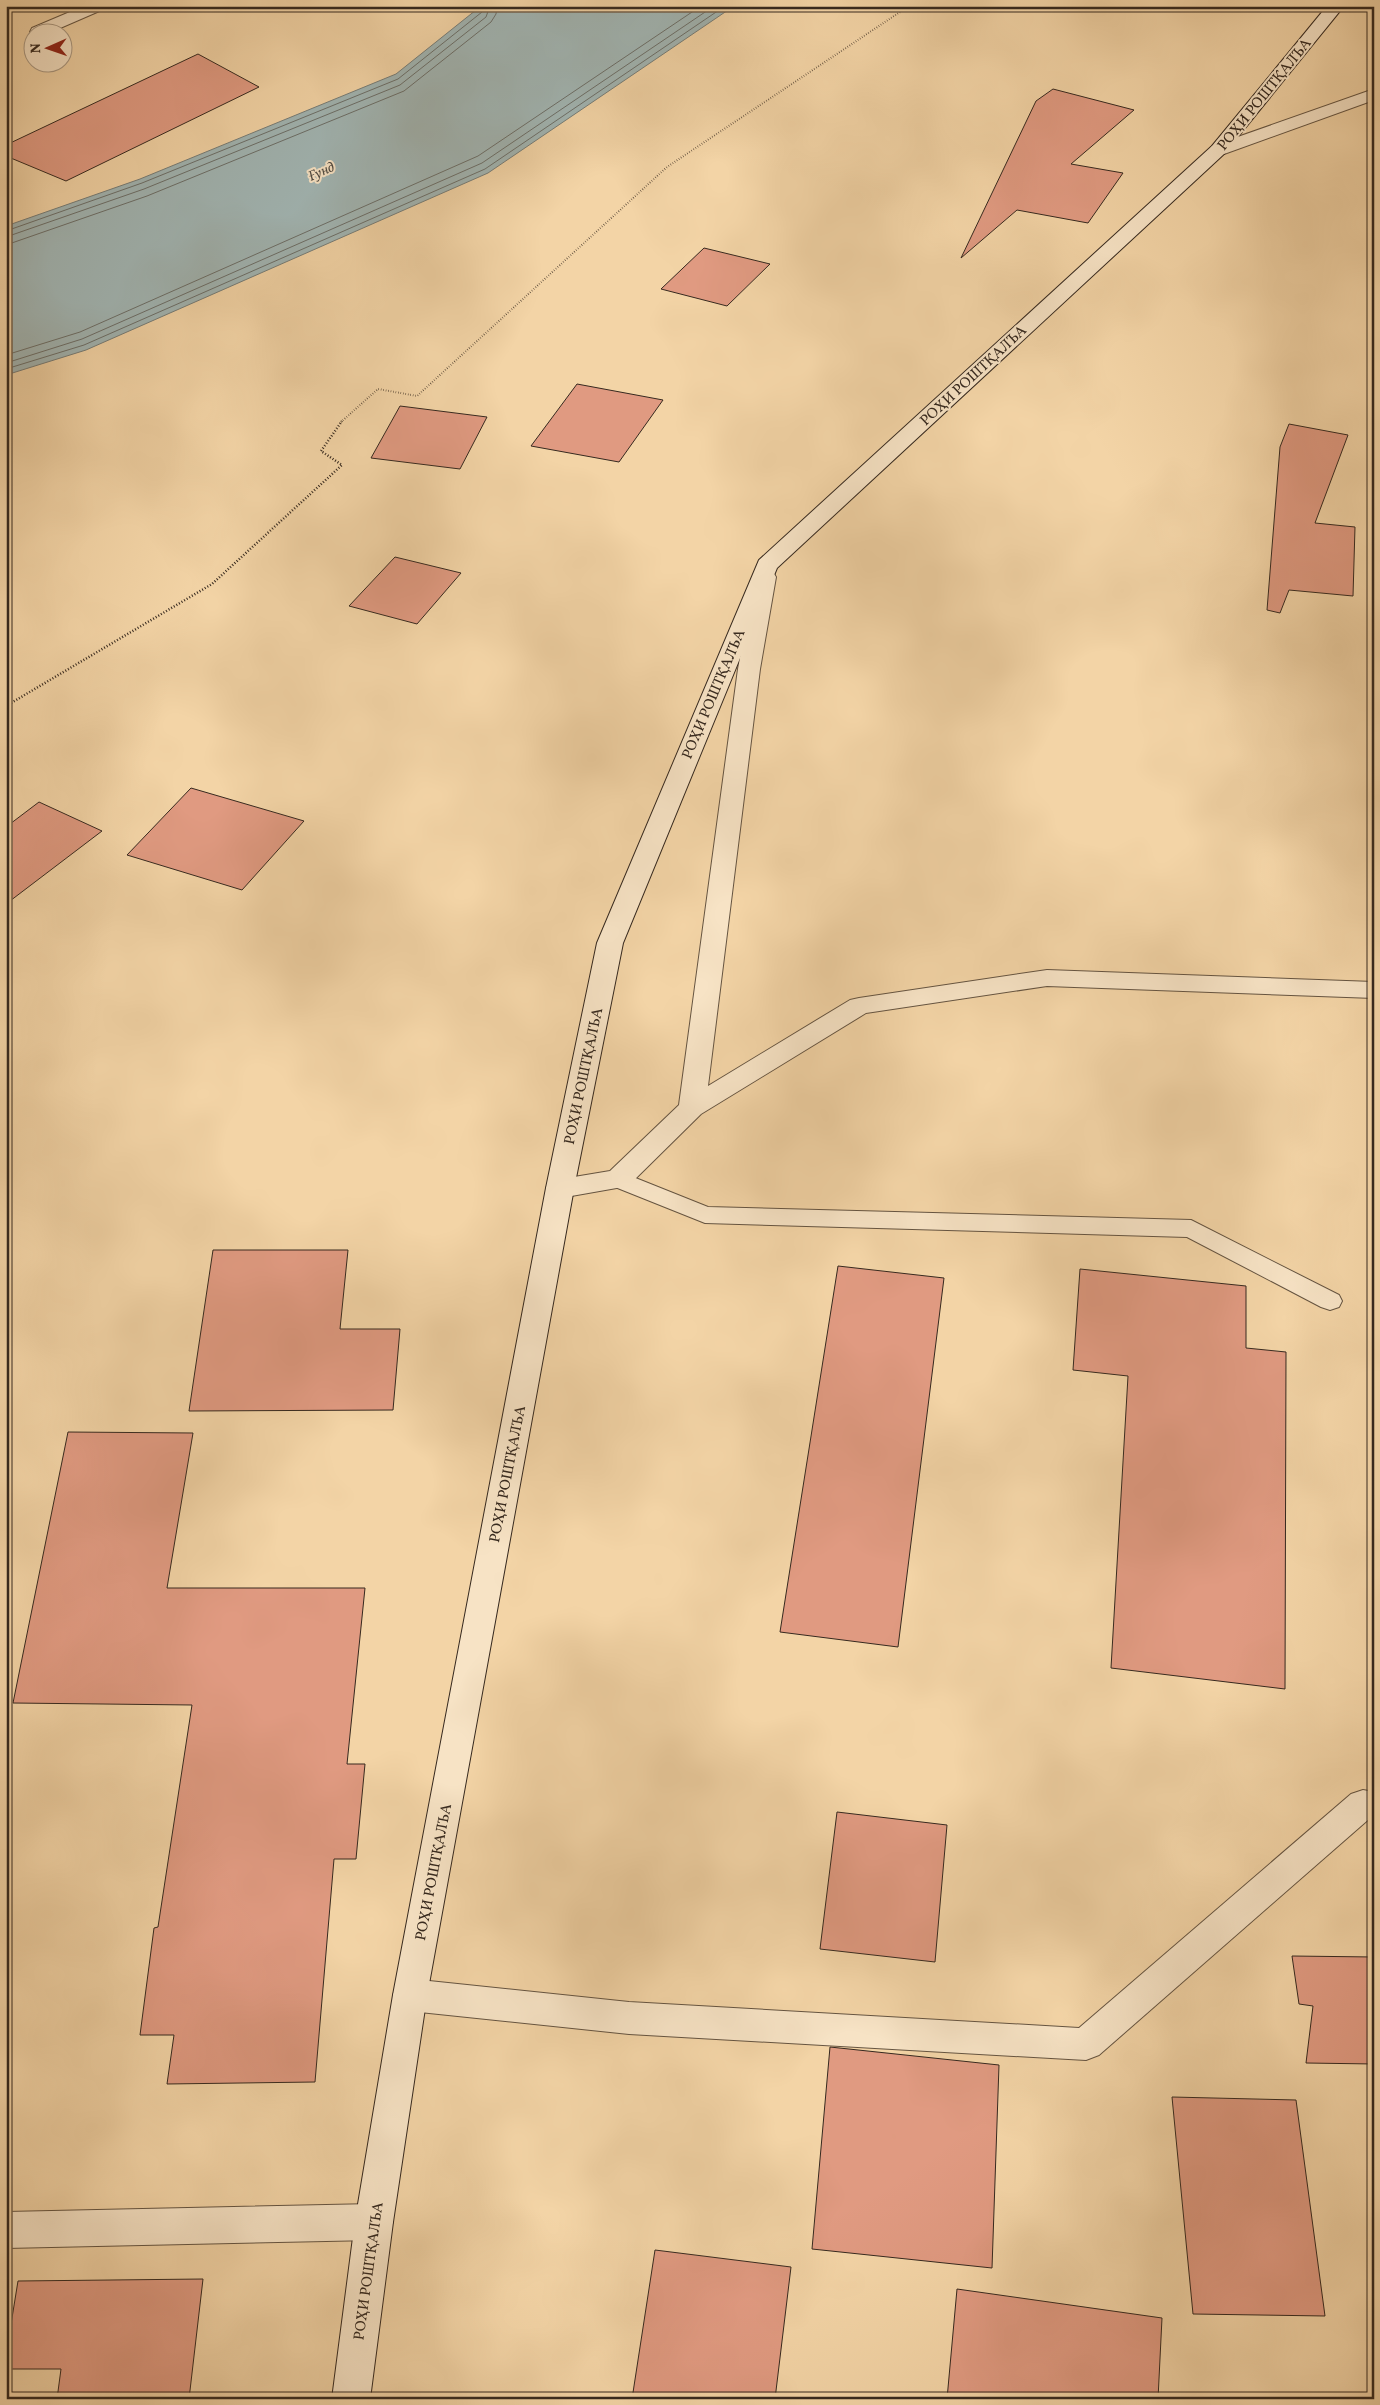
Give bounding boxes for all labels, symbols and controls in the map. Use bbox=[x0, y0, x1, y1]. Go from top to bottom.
north arrow bbox=[22, 22, 72, 72]
street label: РОҲИ РОШТҚАЛЪА bbox=[1213, 34, 1317, 156]
text: N bbox=[27, 43, 46, 54]
water label: Ғунд bbox=[305, 158, 338, 187]
street label: РОҲИ РОШТҚАЛЪА bbox=[916, 321, 1032, 431]
street label: РОҲИ РОШТҚАЛЪА bbox=[678, 626, 751, 763]
street label: РОҲИ РОШТҚАЛЪА bbox=[560, 1006, 609, 1147]
street label: РОҲИ РОШТҚАЛЪА bbox=[485, 1404, 532, 1545]
street label: РОҲИ РОШТҚАЛЪА bbox=[411, 1802, 458, 1943]
street label: РОҲИ РОШТҚАЛЪА bbox=[349, 2200, 390, 2342]

